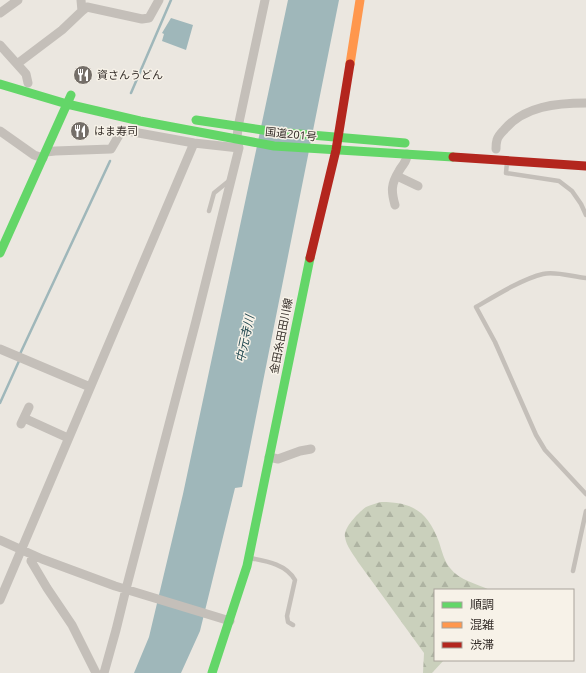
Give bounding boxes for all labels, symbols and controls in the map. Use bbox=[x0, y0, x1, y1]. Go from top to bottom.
restaurant icon: 資さんうどん bbox=[72, 64, 94, 86]
place label: 資さんうどん bbox=[97, 67, 163, 82]
restaurant icon: はま寿司 bbox=[69, 120, 91, 142]
place label: はま寿司 bbox=[94, 123, 138, 138]
street label: 国道201号 bbox=[264, 123, 318, 144]
street label: 金田糸田田川線 bbox=[266, 297, 295, 375]
water label: 中元寺川 bbox=[231, 312, 258, 364]
legend bbox=[434, 589, 574, 661]
text: 順調 bbox=[470, 596, 494, 613]
text: 混雑 bbox=[470, 616, 494, 633]
text: 渋滞 bbox=[470, 636, 494, 653]

